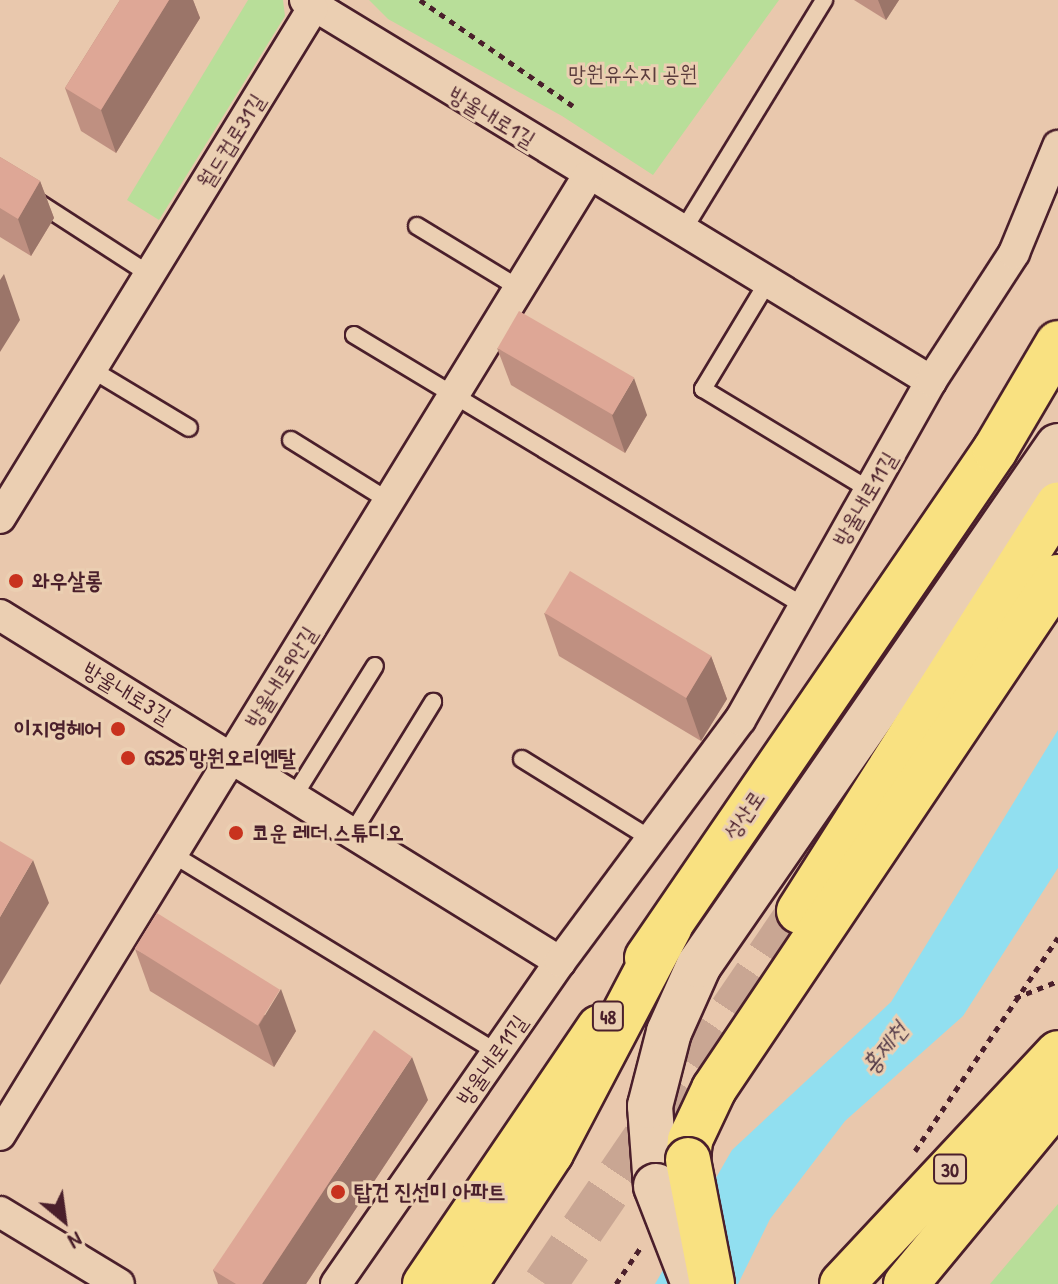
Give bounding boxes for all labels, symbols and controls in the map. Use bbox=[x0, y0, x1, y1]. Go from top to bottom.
park label: 망원유수지 공원 bbox=[569, 61, 697, 87]
street label: 방울내로1길 bbox=[444, 81, 540, 153]
street label: 월드컵로31길 bbox=[192, 89, 270, 193]
street label: 방울내로11길 bbox=[827, 447, 903, 551]
place label: 와우살롱 bbox=[32, 568, 103, 594]
marker: 와우살롱 bbox=[7, 572, 25, 590]
street label: 방울내로9안길 bbox=[240, 622, 322, 732]
street label: 방울내로3길 bbox=[78, 656, 176, 730]
place label: 이지영헤어 bbox=[13, 716, 102, 742]
marker: 이지영헤어 bbox=[109, 720, 127, 738]
place label: GS25 망원오리엔탈 bbox=[144, 745, 296, 771]
marker: GS25 망원오리엔탈 bbox=[119, 749, 137, 767]
street label: 성산로 bbox=[718, 786, 770, 844]
place label: 코운 레더 스튜디오 bbox=[252, 820, 404, 846]
marker: 코운 레더 스튜디오 bbox=[227, 824, 245, 842]
road number: 48 bbox=[590, 1000, 626, 1032]
street label: 방울내로11길 bbox=[451, 1010, 533, 1110]
water label: 홍제천 bbox=[855, 1016, 913, 1080]
road number: 30 bbox=[932, 1153, 968, 1185]
place label: 탑건 진선미 아파트 bbox=[354, 1179, 506, 1205]
north arrow bbox=[24, 1180, 104, 1260]
marker: 탑건 진선미 아파트 bbox=[329, 1183, 347, 1201]
text: N bbox=[63, 1225, 88, 1257]

